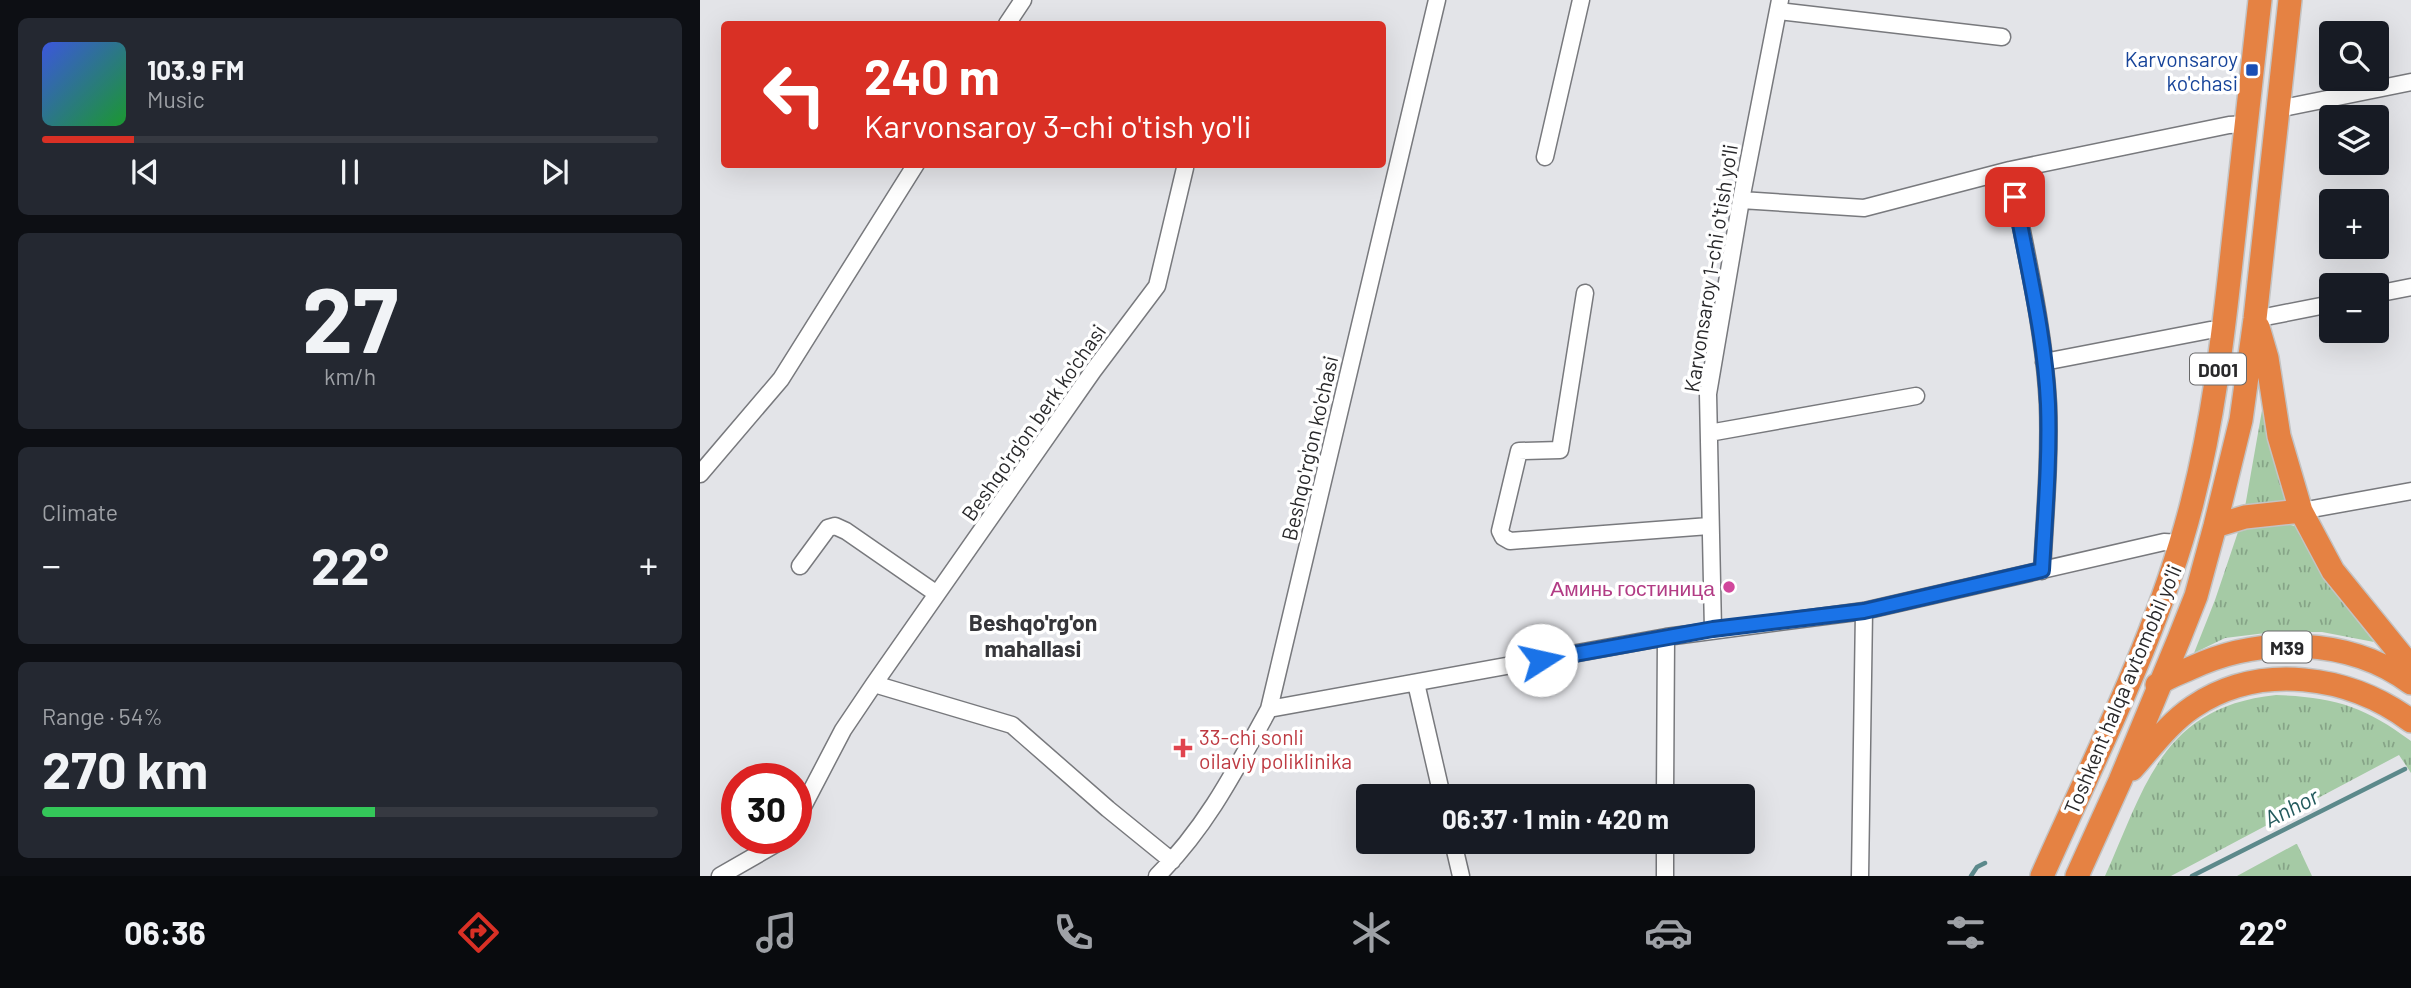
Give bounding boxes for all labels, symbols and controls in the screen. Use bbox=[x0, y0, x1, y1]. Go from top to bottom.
map controls bbox=[2319, 21, 2389, 343]
button: search bbox=[2319, 21, 2389, 91]
text: 240 m bbox=[864, 46, 1000, 105]
place label: Karvonsaroy ko'chasi bbox=[2125, 46, 2238, 95]
icon: left bbox=[749, 49, 840, 140]
text: 103.9 FM bbox=[147, 54, 244, 85]
marker: Karvonsaroy ko'chasi bbox=[2244, 62, 2260, 78]
text: Music bbox=[147, 85, 205, 113]
button: layers bbox=[2319, 105, 2389, 175]
text: Karvonsaroy 3-chi o'tish yo'li bbox=[864, 106, 1252, 144]
street label: Karvonsaroy 1-chi o'tish yo'li bbox=[1678, 142, 1742, 394]
icon: previous bbox=[126, 153, 164, 191]
icon: pause bbox=[331, 153, 369, 191]
icon: next bbox=[536, 153, 574, 191]
pin bbox=[1985, 167, 2045, 227]
icon: arrive bbox=[1996, 178, 2034, 216]
button: + bbox=[2319, 189, 2389, 259]
text: 27 bbox=[302, 262, 398, 371]
button: − bbox=[2319, 273, 2389, 343]
street label: Beshqo'rg'on berk ko'chasi bbox=[956, 319, 1110, 525]
street label: Beshqo'rg'on ko'chasi bbox=[1276, 353, 1342, 543]
road number: D001 bbox=[2190, 354, 2246, 384]
text: km/h bbox=[324, 362, 376, 390]
text: Climate bbox=[42, 498, 118, 526]
text: 22° bbox=[311, 533, 389, 595]
text: − bbox=[42, 541, 61, 587]
text: + bbox=[639, 541, 658, 587]
street label: Toshkent halqa avtomobil yo'li bbox=[2058, 561, 2186, 817]
place label: Аминь гостиница bbox=[1550, 575, 1715, 600]
marker: Аминь гостиница bbox=[1721, 579, 1737, 595]
district label: Beshqo'rg'on mahallasi bbox=[969, 608, 1097, 662]
position arrow bbox=[1504, 623, 1578, 697]
road number: M39 bbox=[2262, 632, 2312, 662]
text: Range · 54% bbox=[42, 702, 163, 730]
place label: 33-chi sonli oilaviy poliklinika bbox=[1199, 724, 1352, 773]
text: 270 km bbox=[42, 737, 208, 799]
marker: 33-chi sonli oilaviy poliklinika bbox=[1173, 738, 1193, 758]
speed limit sign: 30 bbox=[721, 763, 812, 854]
water label: Anhor bbox=[2259, 781, 2324, 833]
text: 06:37 · 1 min · 420 m bbox=[1442, 803, 1669, 834]
icon: directions bbox=[454, 908, 503, 957]
icon: music bbox=[752, 908, 801, 957]
icon: phone bbox=[1049, 908, 1098, 957]
icon: climate bbox=[1347, 908, 1396, 957]
icon: car bbox=[1644, 908, 1693, 957]
icon: filters bbox=[1941, 908, 1990, 957]
text: 06:36 bbox=[124, 913, 206, 951]
text: 22° bbox=[2239, 913, 2287, 951]

